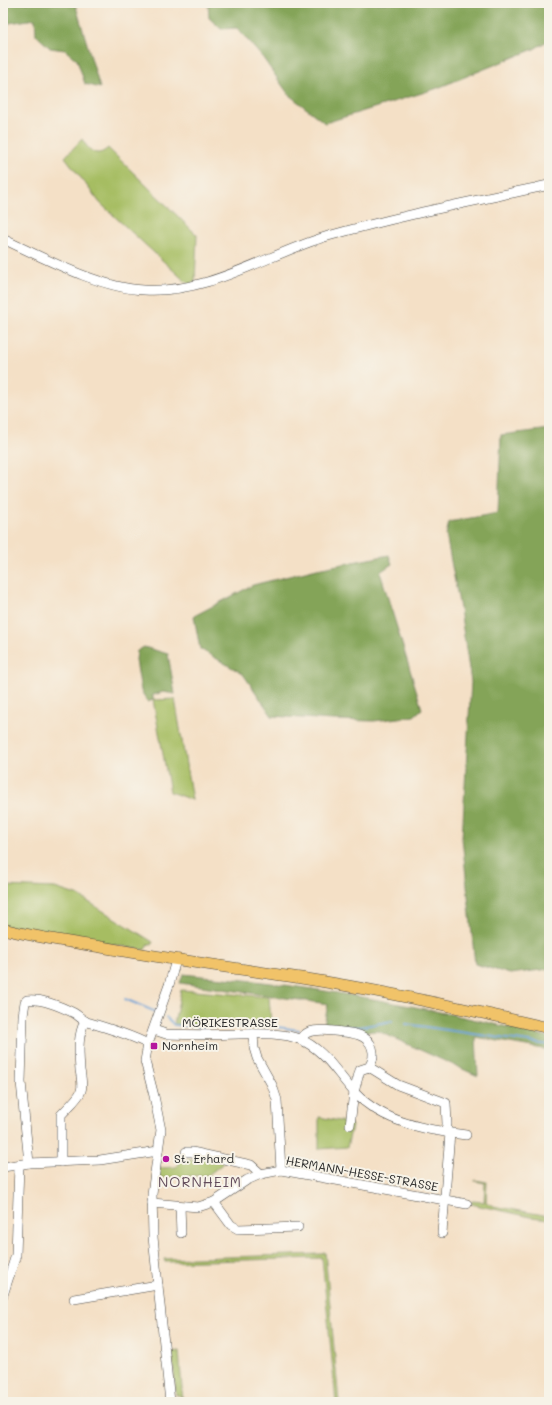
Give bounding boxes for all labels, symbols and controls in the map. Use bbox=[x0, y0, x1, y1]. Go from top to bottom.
street label: MÖRIKESTRASSE bbox=[182, 1014, 278, 1030]
place label: Nornheim bbox=[162, 1037, 218, 1053]
marker: Nornheim bbox=[149, 1041, 159, 1051]
place label: St. Erhard bbox=[174, 1150, 235, 1166]
street label: HERMANN-HESSE-STRASSE bbox=[285, 1152, 440, 1194]
marker: St. Erhard bbox=[161, 1154, 171, 1164]
district label: NORNHEIM bbox=[158, 1172, 242, 1191]

